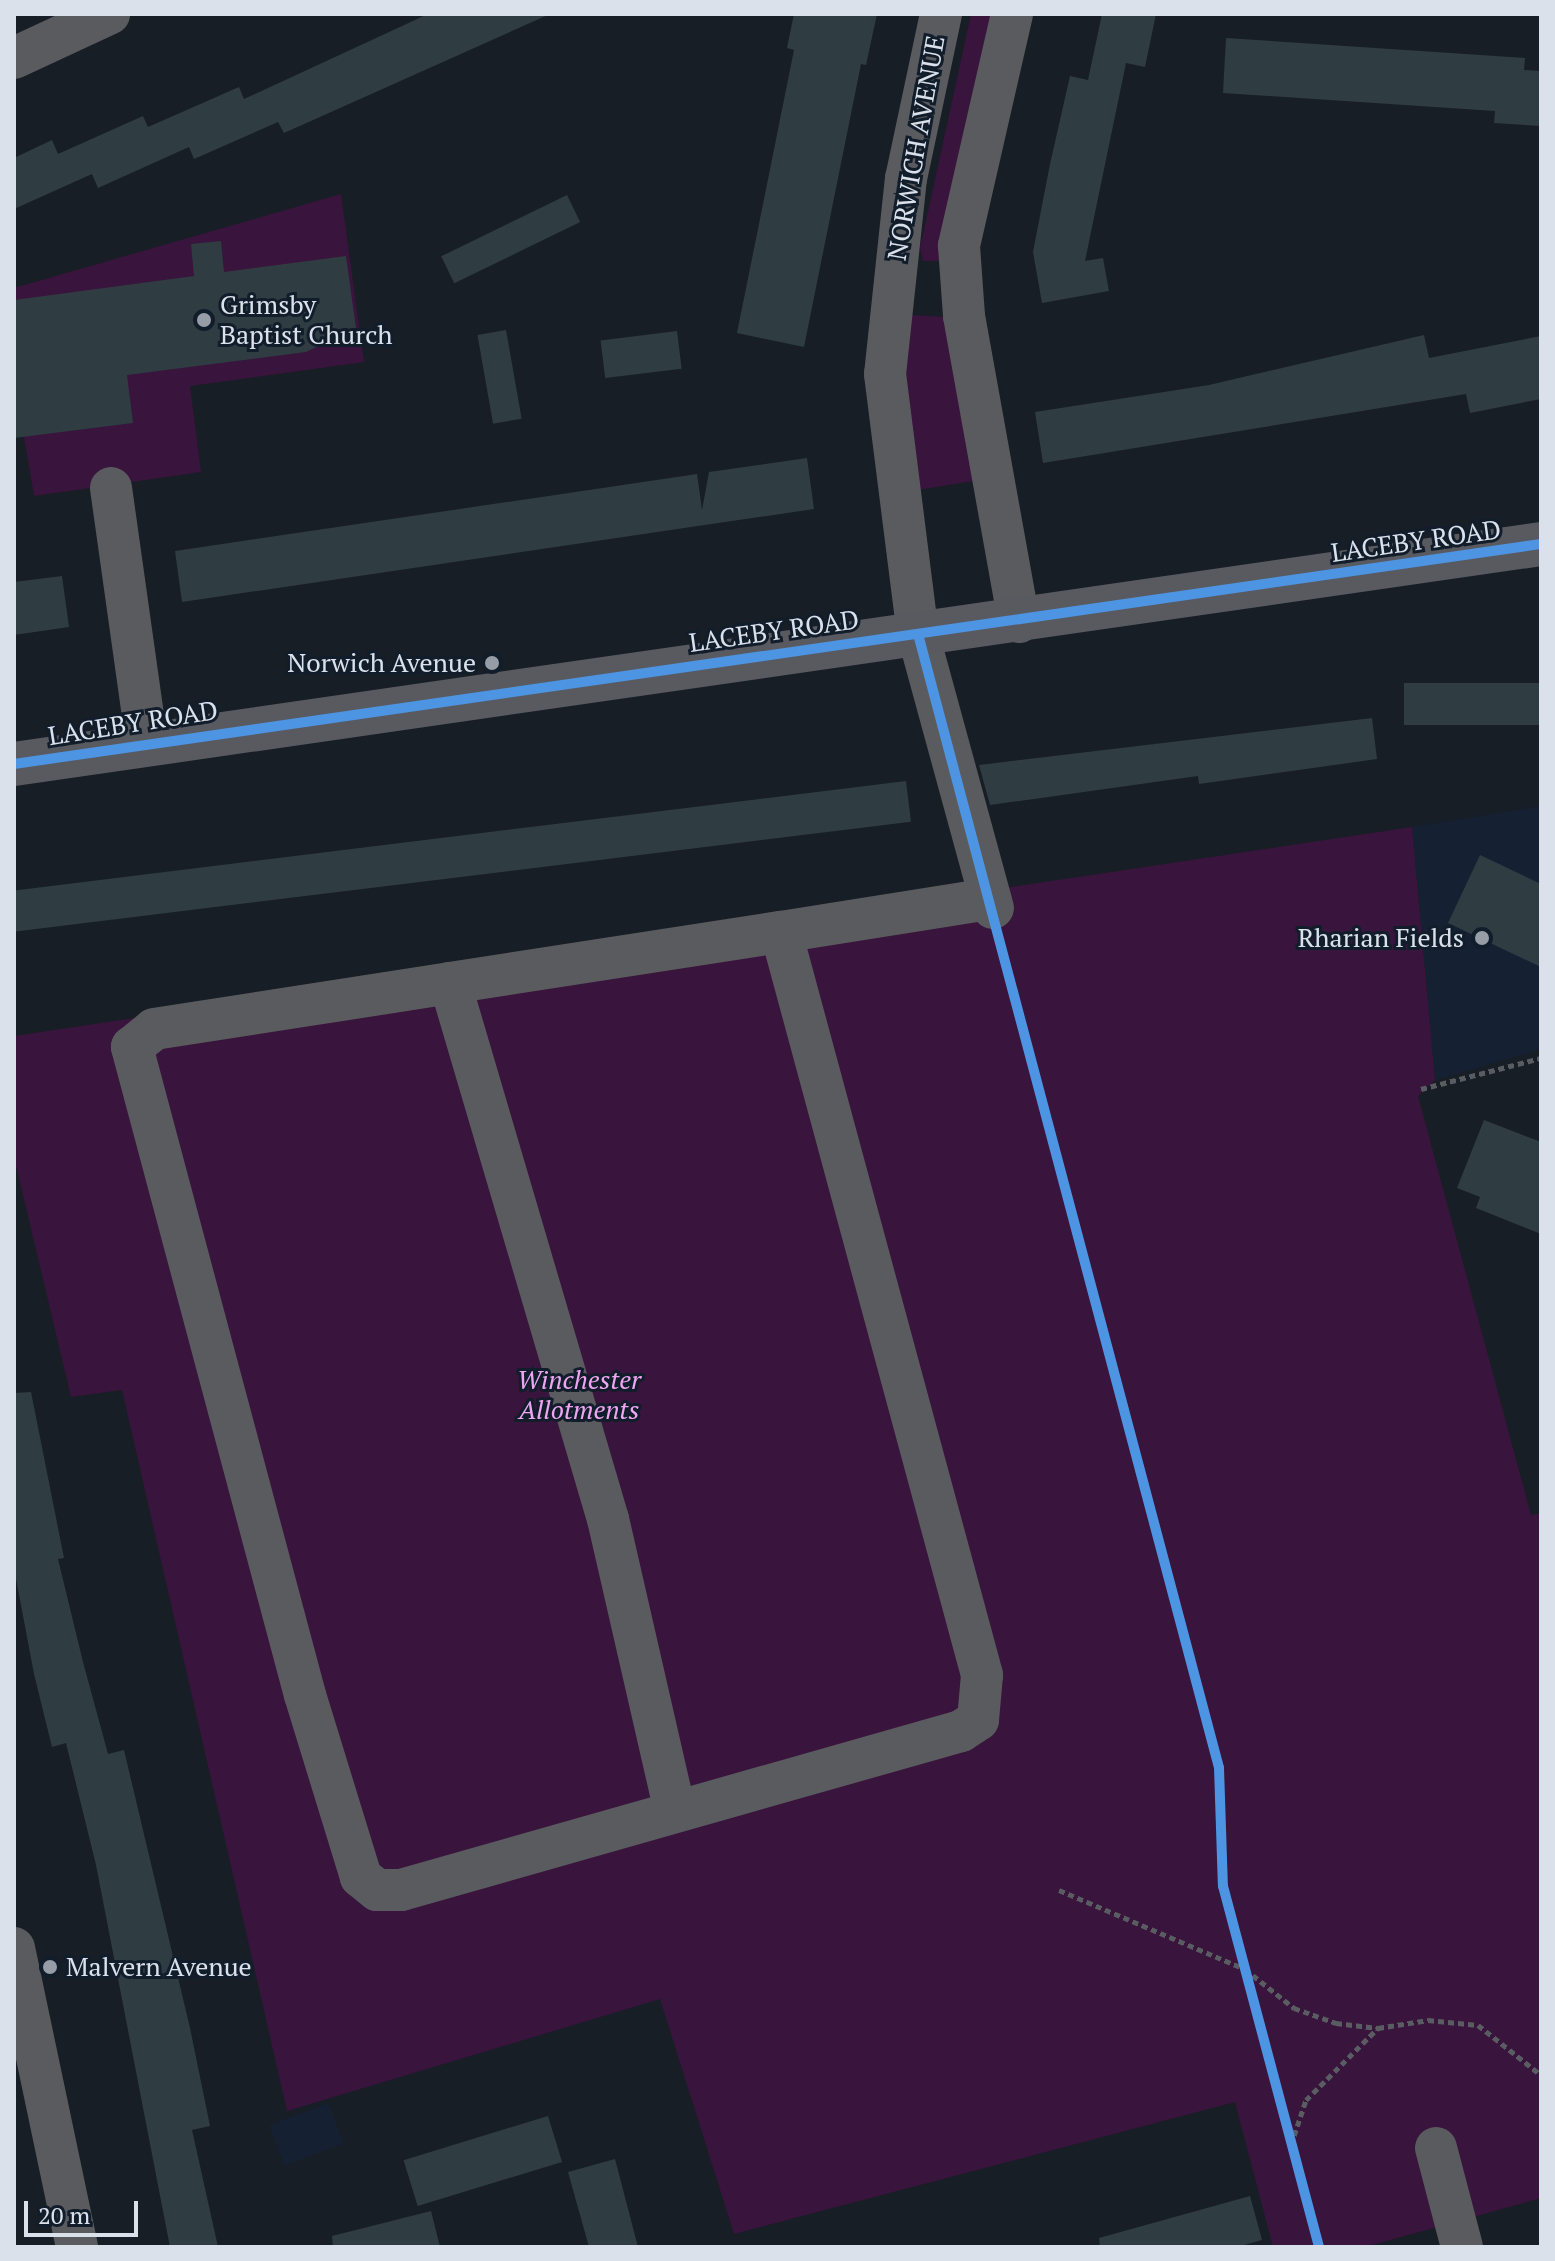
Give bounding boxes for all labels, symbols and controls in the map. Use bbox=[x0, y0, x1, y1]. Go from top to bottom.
street label: NORWICH AVENUE bbox=[881, 33, 951, 263]
place label: Grimsby Baptist Church bbox=[220, 289, 393, 350]
marker: Grimsby Baptist Church bbox=[195, 311, 213, 329]
street label: LACEBY ROAD bbox=[1329, 514, 1503, 568]
street label: LACEBY ROAD bbox=[687, 604, 861, 658]
place label: Norwich Avenue bbox=[287, 647, 476, 679]
marker: Norwich Avenue bbox=[483, 654, 501, 672]
street label: LACEBY ROAD bbox=[46, 694, 220, 752]
place label: Rharian Fields bbox=[1298, 922, 1464, 954]
marker: Rharian Fields bbox=[1471, 927, 1493, 949]
park label: Winchester Allotments bbox=[517, 1364, 641, 1426]
place label: Malvern Avenue bbox=[66, 1951, 252, 1983]
marker: Malvern Avenue bbox=[41, 1958, 59, 1976]
scale bar bbox=[28, 2185, 142, 2235]
text: 20 m bbox=[38, 2199, 90, 2231]

